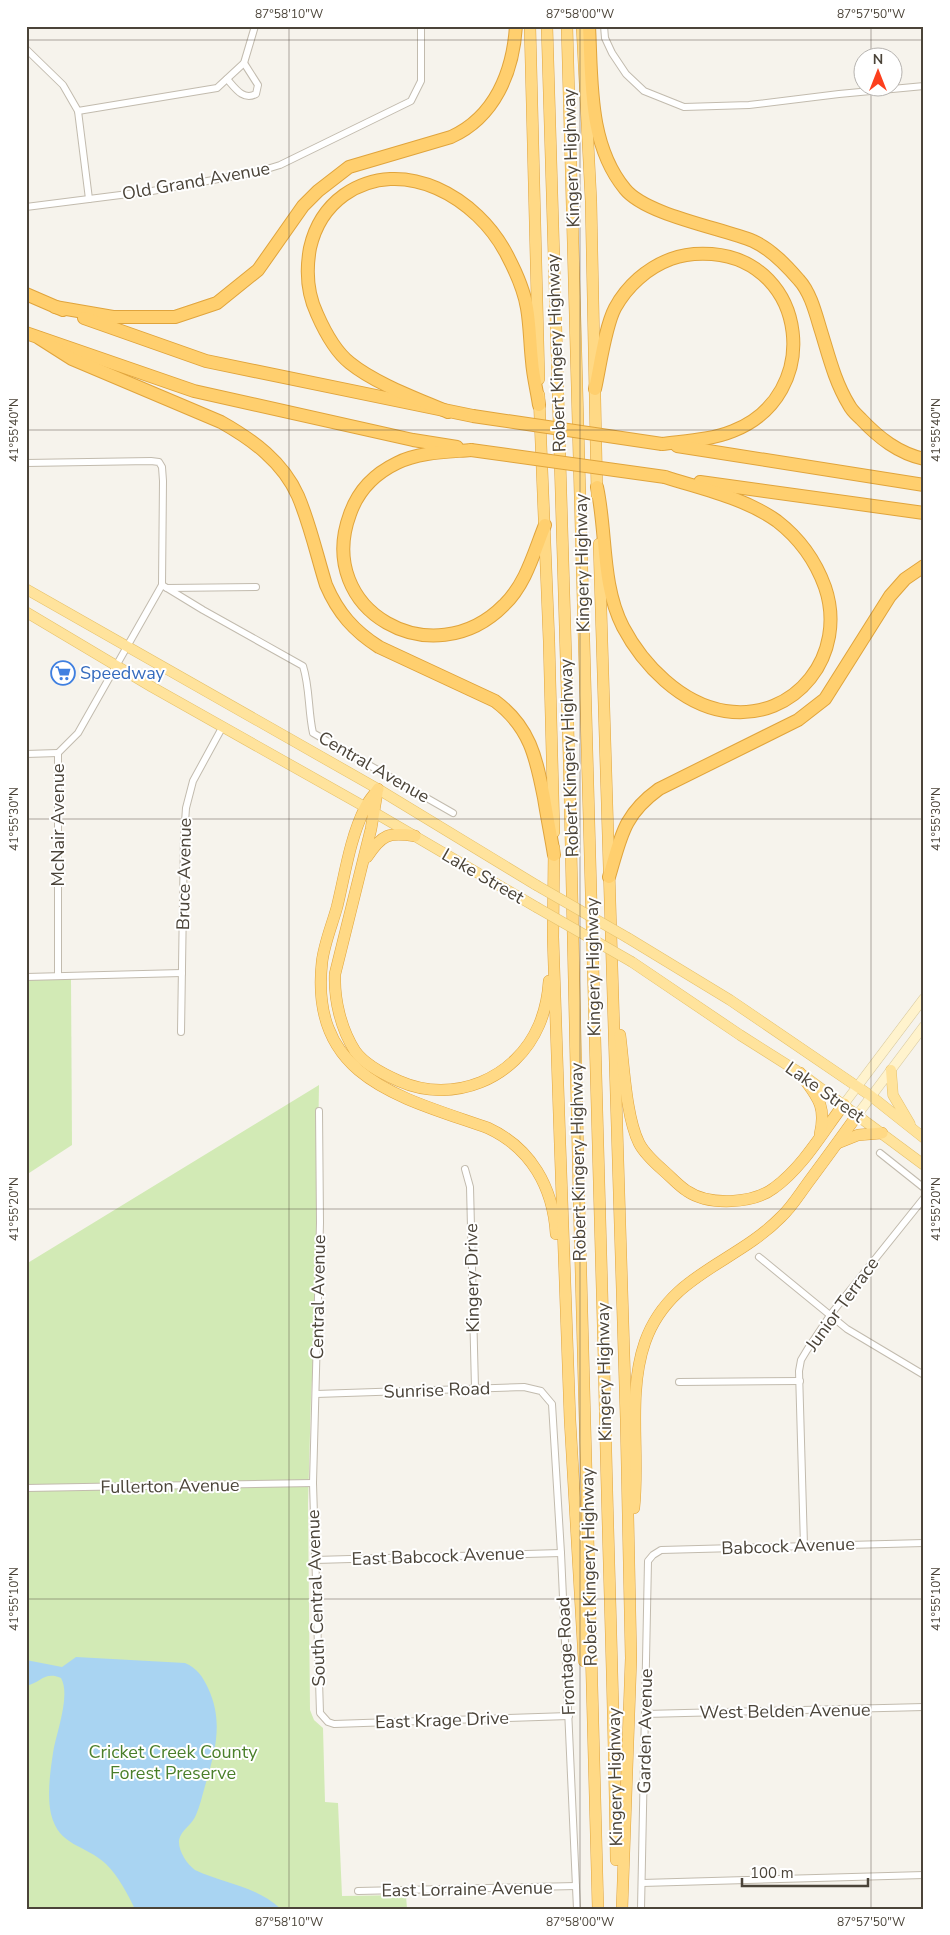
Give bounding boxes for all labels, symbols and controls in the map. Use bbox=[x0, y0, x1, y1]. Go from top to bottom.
text: 87°58'10"W bbox=[255, 6, 323, 22]
text: 87°58'00"W bbox=[546, 6, 614, 22]
text: 87°57'50"W bbox=[837, 6, 905, 22]
north arrow bbox=[852, 48, 902, 98]
text: N bbox=[873, 50, 883, 69]
street label: Kingery Highway bbox=[557, 87, 585, 228]
street label: Old Grand Avenue bbox=[120, 156, 272, 206]
street label: Robert Kingery Highway bbox=[541, 253, 571, 453]
text: 41°55'40"N bbox=[6, 398, 22, 462]
text: 41°55'40"N bbox=[928, 398, 944, 462]
street label: Kingery Highway bbox=[569, 493, 595, 633]
street label: Robert Kingery Highway bbox=[554, 658, 584, 858]
supermarket icon: Speedway bbox=[50, 660, 76, 686]
place label: Speedway bbox=[80, 661, 166, 685]
street label: Central Avenue bbox=[314, 725, 434, 809]
street label: McNair Avenue bbox=[46, 763, 70, 887]
text: 41°55'30"N bbox=[6, 787, 22, 851]
text: 41°55'30"N bbox=[928, 787, 944, 851]
street label: Bruce Avenue bbox=[171, 818, 197, 930]
street label: Lake Street bbox=[437, 843, 529, 910]
street label: Kingery Highway bbox=[580, 897, 606, 1037]
street label: Lake Street bbox=[781, 1056, 870, 1128]
street label: Robert Kingery Highway bbox=[564, 1062, 592, 1262]
text: 41°55'20"N bbox=[6, 1177, 22, 1241]
text: 41°55'20"N bbox=[928, 1177, 944, 1241]
street label: Kingery Drive bbox=[459, 1223, 485, 1333]
street label: Central Avenue bbox=[305, 1234, 331, 1360]
street label: Junior Terrace bbox=[799, 1252, 884, 1357]
street label: Kingery Highway bbox=[591, 1302, 617, 1442]
street label: Sunrise Road bbox=[383, 1376, 491, 1404]
street label: Robert Kingery Highway bbox=[575, 1467, 603, 1667]
street label: Fullerton Avenue bbox=[100, 1473, 240, 1499]
street label: South Central Avenue bbox=[301, 1509, 331, 1687]
street label: Babcock Avenue bbox=[721, 1532, 855, 1560]
street label: East Babcock Avenue bbox=[351, 1541, 525, 1571]
text: 41°55'10"N bbox=[6, 1567, 22, 1631]
text: 41°55'10"N bbox=[928, 1567, 944, 1631]
street label: Frontage Road bbox=[551, 1596, 581, 1716]
street label: Garden Avenue bbox=[632, 1668, 658, 1794]
street label: West Belden Avenue bbox=[699, 1698, 871, 1724]
street label: East Krage Drive bbox=[375, 1706, 509, 1734]
street label: Kingery Highway bbox=[602, 1707, 628, 1847]
park label: Cricket Creek County Forest Preserve bbox=[88, 1740, 258, 1785]
scale bar bbox=[742, 1855, 869, 1887]
text: 100 m bbox=[750, 1863, 794, 1883]
street label: East Lorraine Avenue bbox=[381, 1876, 553, 1902]
text: 87°58'10"W bbox=[255, 1914, 323, 1930]
text: 87°58'00"W bbox=[546, 1914, 614, 1930]
text: 87°57'50"W bbox=[837, 1914, 905, 1930]

